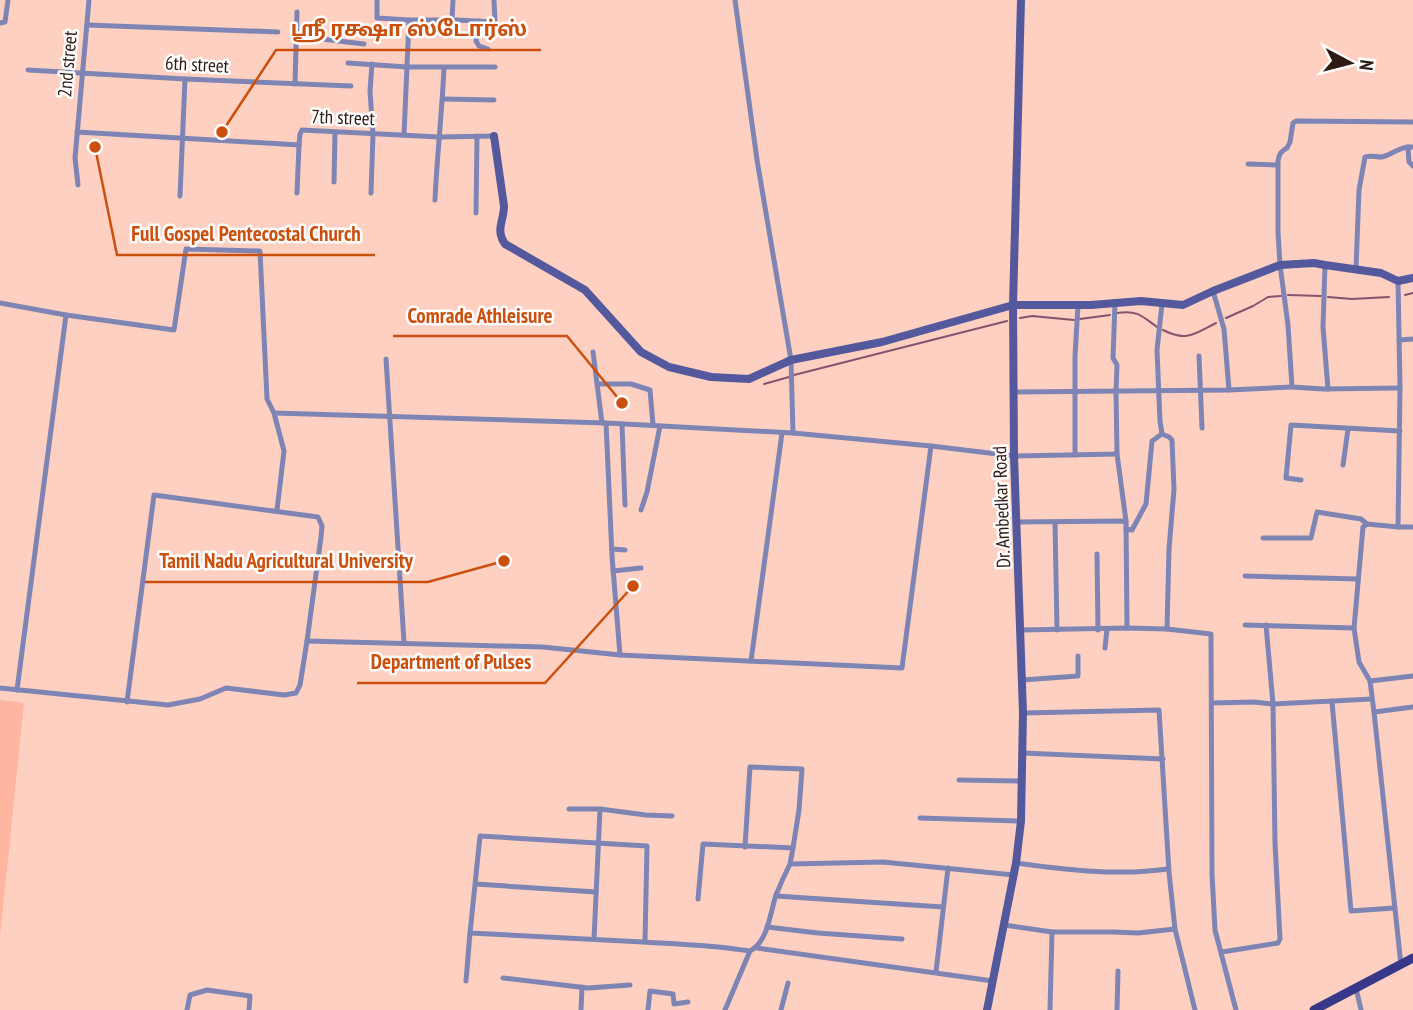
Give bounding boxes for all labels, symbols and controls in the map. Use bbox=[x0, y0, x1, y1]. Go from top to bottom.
callout: ஶ்ரீ ரக்ஷா ஸ்டோர்ஸ் bbox=[276, 8, 541, 50]
text: ஶ்ரீ ரக்ஷா ஸ்டோர்ஸ் bbox=[291, 15, 527, 43]
north arrow bbox=[1315, 28, 1385, 98]
street label: 2nd street bbox=[52, 29, 82, 98]
street label: 6th street bbox=[165, 50, 230, 78]
text: N bbox=[1354, 59, 1379, 72]
street label: 7th street bbox=[311, 104, 376, 130]
callout: Full Gospel Pentecostal Church bbox=[117, 213, 375, 255]
text: Full Gospel Pentecostal Church bbox=[131, 220, 361, 247]
callout: Comrade Athleisure bbox=[393, 294, 567, 336]
text: Comrade Athleisure bbox=[407, 302, 553, 329]
street label: Dr. Ambedkar Road bbox=[987, 446, 1015, 568]
callout: Tamil Nadu Agricultural University bbox=[145, 540, 428, 582]
text: Tamil Nadu Agricultural University bbox=[159, 547, 413, 574]
callout: Department of Pulses bbox=[357, 641, 545, 683]
text: Department of Pulses bbox=[371, 648, 531, 675]

